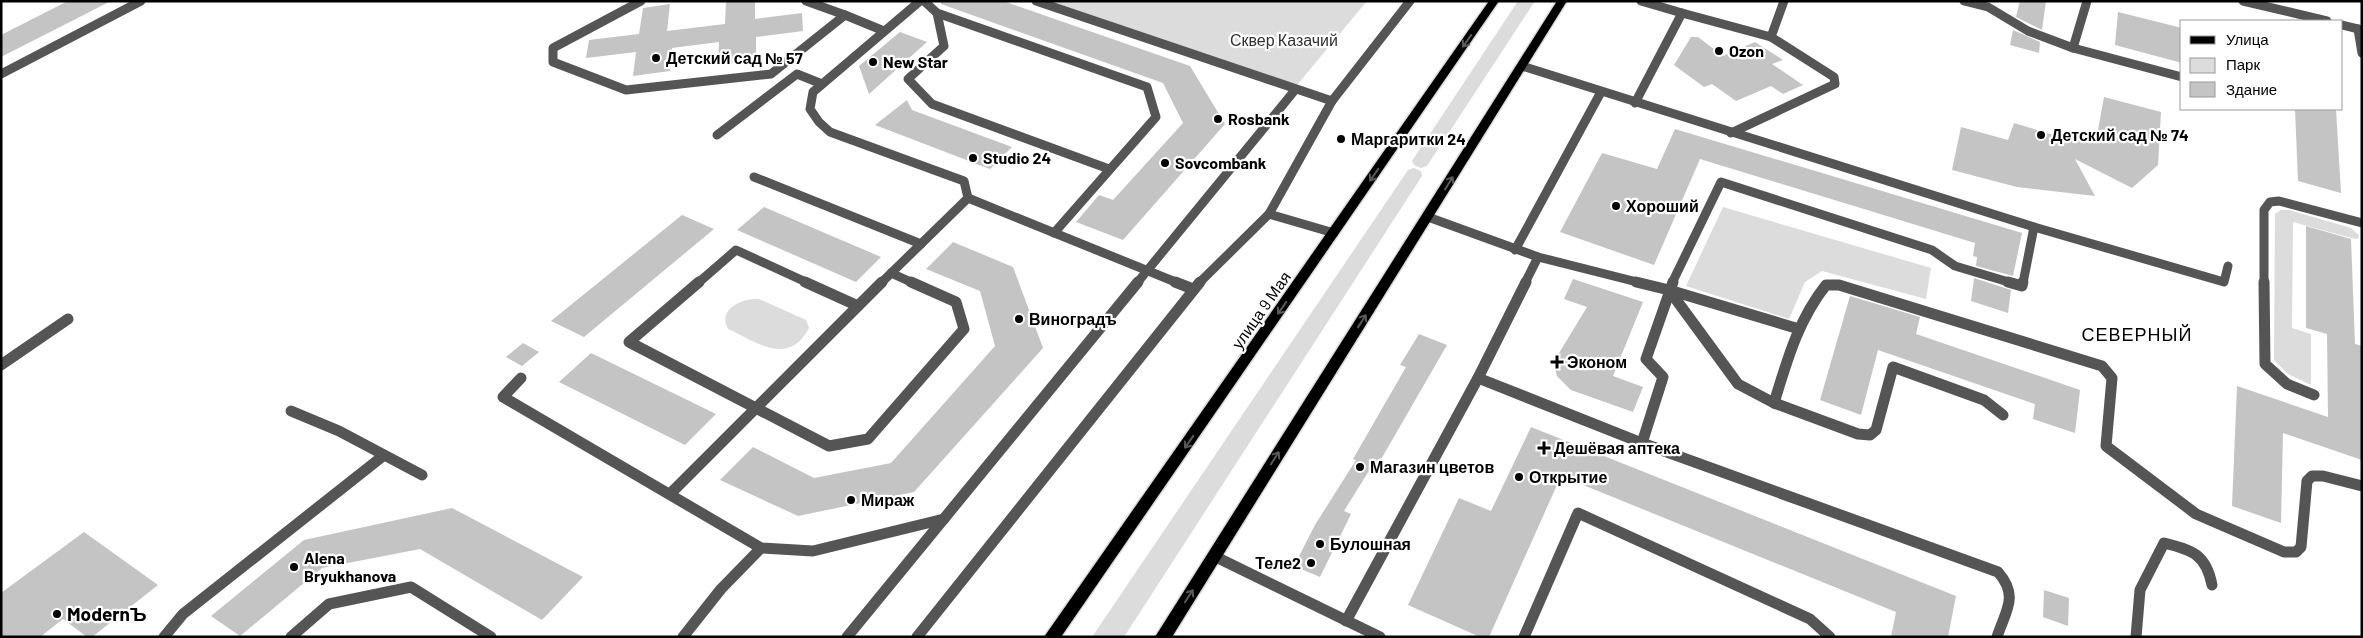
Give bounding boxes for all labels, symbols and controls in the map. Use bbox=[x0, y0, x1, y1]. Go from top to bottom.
legend bbox=[2180, 20, 2343, 110]
park label: Сквер Казачий bbox=[1230, 30, 1338, 49]
text: Улица bbox=[2226, 30, 2269, 48]
one-way arrow bbox=[1462, 34, 1472, 48]
place label: Ozon bbox=[1729, 41, 1764, 60]
marker: Ozon bbox=[1713, 45, 1725, 57]
place label: Детский сад № 57 bbox=[666, 48, 803, 67]
marker: Детский сад № 57 bbox=[650, 52, 662, 64]
place label: New Star bbox=[883, 52, 948, 71]
text: Парк bbox=[2226, 55, 2260, 73]
marker: New Star bbox=[867, 56, 879, 68]
text: Здание bbox=[2226, 80, 2277, 98]
place label: Rosbank bbox=[1228, 109, 1290, 128]
marker: Rosbank bbox=[1212, 113, 1224, 125]
place label: Детский сад № 74 bbox=[2051, 125, 2189, 144]
place label: Маргаритки 24 bbox=[1351, 129, 1466, 148]
marker: Детский сад № 74 bbox=[2035, 129, 2047, 141]
marker: Маргаритки 24 bbox=[1335, 133, 1347, 145]
place label: Studio 24 bbox=[983, 148, 1051, 167]
marker: Studio 24 bbox=[967, 152, 979, 164]
place label: Sovcombank bbox=[1175, 153, 1267, 172]
marker: Sovcombank bbox=[1159, 157, 1171, 169]
one-way arrow bbox=[1369, 168, 1379, 182]
one-way arrow bbox=[1444, 177, 1454, 191]
place label: Хороший bbox=[1626, 196, 1699, 215]
marker: Хороший bbox=[1610, 200, 1622, 212]
street label: улица 9 Мая bbox=[1227, 267, 1294, 352]
one-way arrow bbox=[1277, 301, 1287, 315]
place label: Виноградъ bbox=[1029, 309, 1117, 328]
marker: Виноградъ bbox=[1013, 313, 1025, 325]
one-way arrow bbox=[1358, 314, 1368, 328]
district label: СЕВЕРНЫЙ bbox=[2082, 323, 2192, 345]
place label: Эконом bbox=[1567, 352, 1627, 371]
marker: Эконом bbox=[1551, 356, 1563, 368]
one-way arrow bbox=[1184, 435, 1194, 449]
place label: Дешёвая аптека bbox=[1554, 438, 1680, 457]
marker: Дешёвая аптека bbox=[1538, 442, 1550, 454]
one-way arrow bbox=[1270, 451, 1281, 465]
place label: Магазин цветов bbox=[1370, 457, 1494, 476]
marker: Магазин цветов bbox=[1354, 461, 1366, 473]
place label: Открытие bbox=[1529, 467, 1607, 486]
marker: Открытие bbox=[1513, 471, 1525, 483]
place label: Мираж bbox=[861, 490, 915, 509]
marker: Мираж bbox=[845, 494, 857, 506]
place label: Булошная bbox=[1330, 534, 1411, 553]
marker: Булошная bbox=[1314, 538, 1326, 550]
place label: Alena Bryukhanova bbox=[304, 548, 396, 585]
place label: Теле2 bbox=[1255, 553, 1301, 572]
marker: Теле2 bbox=[1305, 557, 1317, 569]
marker: Alena Bryukhanova bbox=[288, 561, 300, 573]
one-way arrow bbox=[1184, 589, 1194, 603]
place label: ModernЪ bbox=[67, 602, 147, 625]
marker: ModernЪ bbox=[51, 608, 63, 620]

